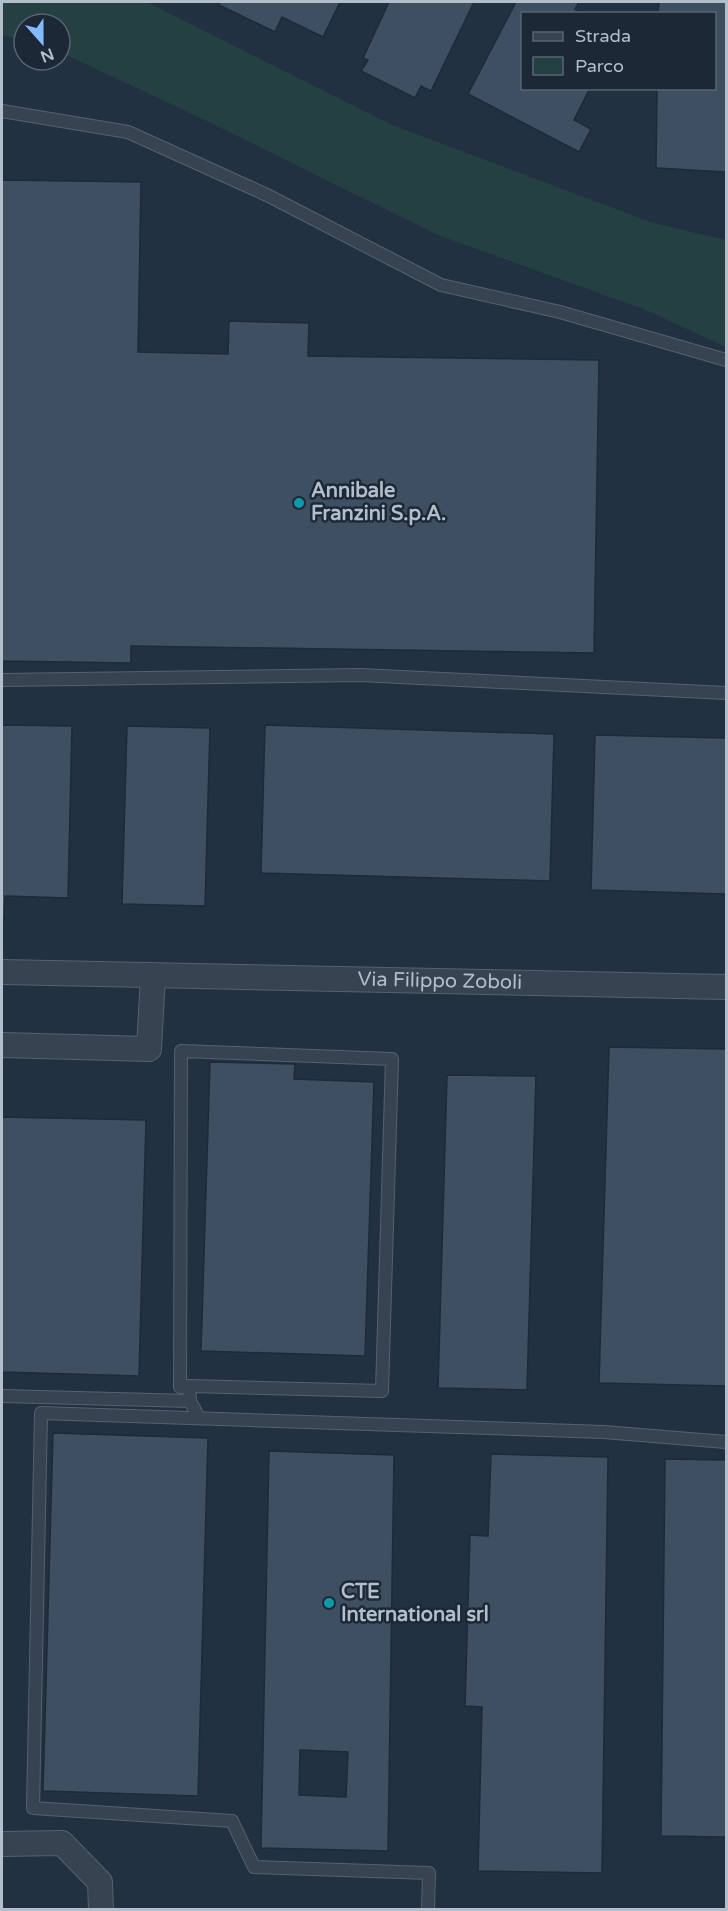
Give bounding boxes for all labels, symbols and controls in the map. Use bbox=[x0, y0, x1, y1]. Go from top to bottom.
north arrow bbox=[12, 12, 72, 72]
legend bbox=[521, 12, 716, 90]
text: Strada bbox=[575, 25, 631, 47]
text: N bbox=[37, 43, 57, 67]
text: Parco bbox=[575, 55, 624, 77]
place label: Annibale Franzini S.p.A. bbox=[311, 479, 446, 526]
marker: Annibale Franzini S.p.A. bbox=[292, 496, 306, 510]
street label: Via Filippo Zoboli bbox=[357, 967, 522, 995]
place label: CTE International srl bbox=[341, 1580, 489, 1627]
marker: CTE International srl bbox=[322, 1596, 336, 1610]

